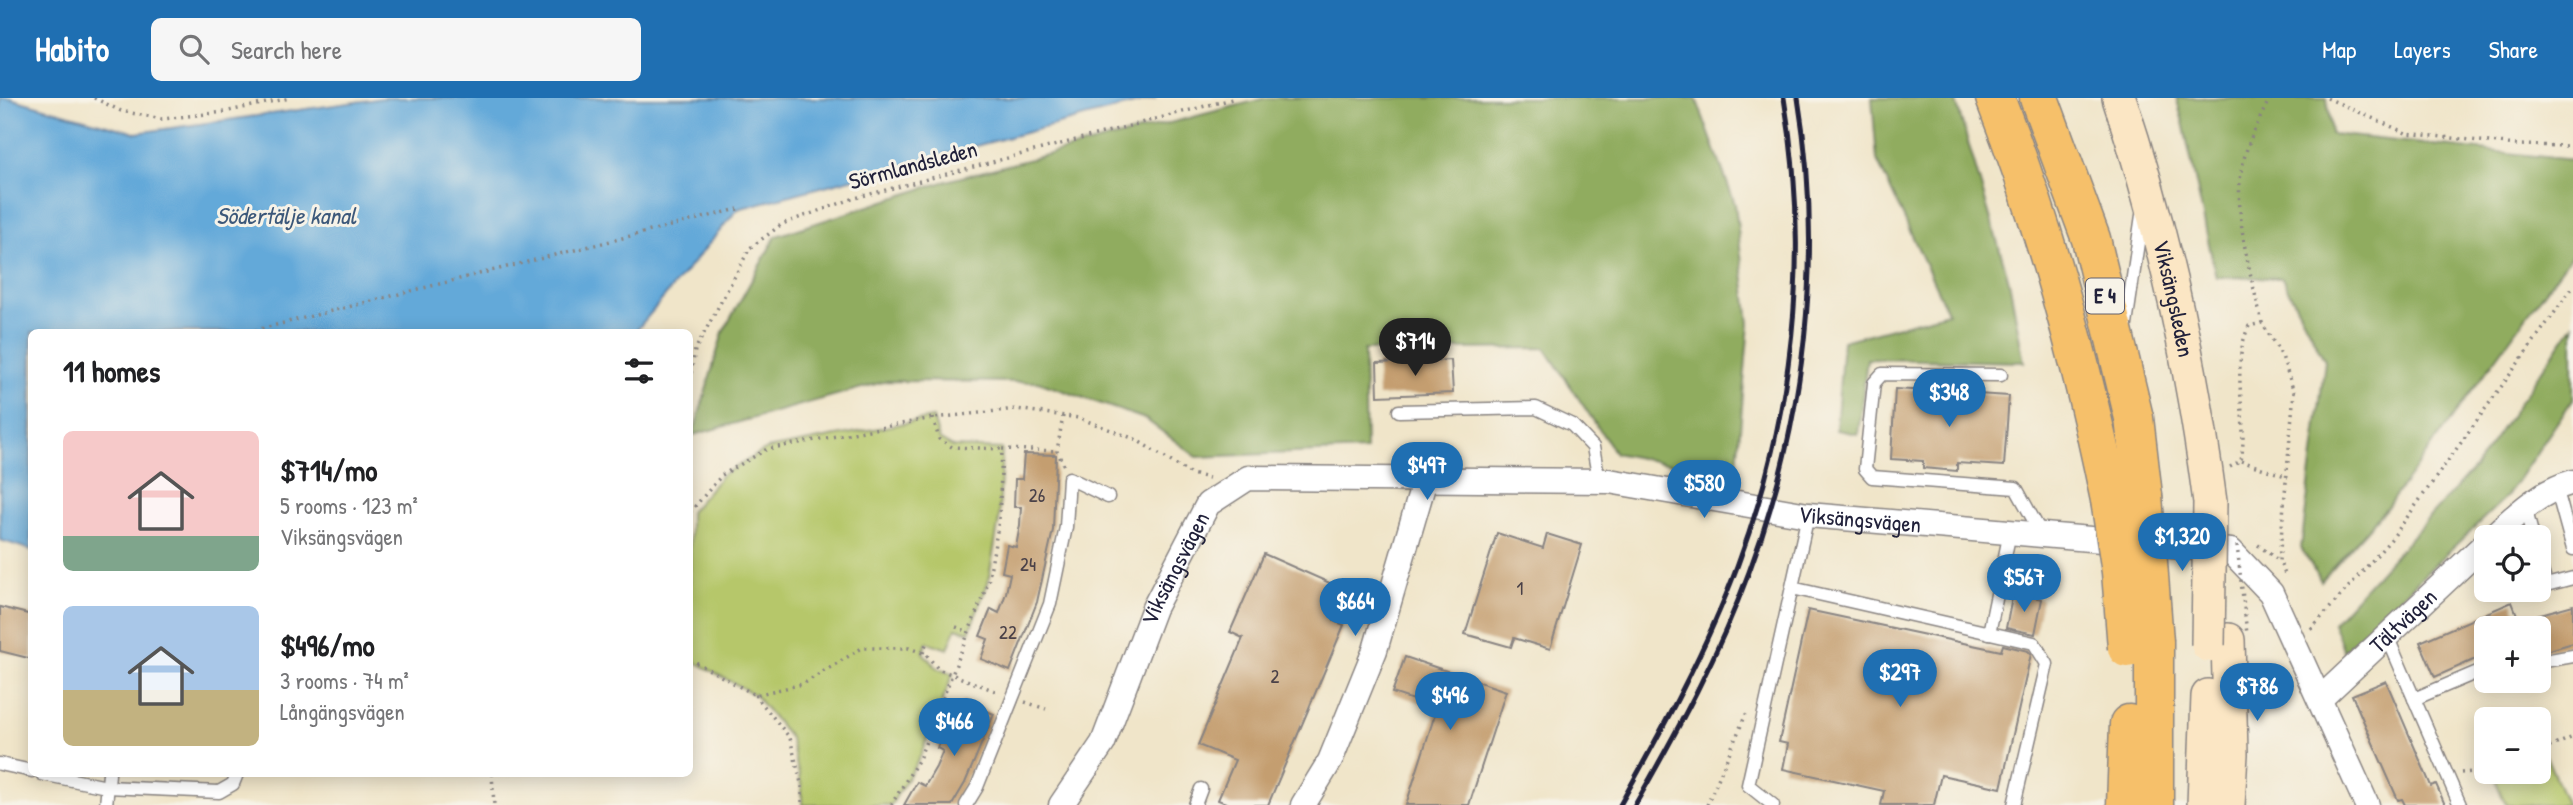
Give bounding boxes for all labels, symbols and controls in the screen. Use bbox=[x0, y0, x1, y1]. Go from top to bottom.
search box bbox=[151, 18, 641, 81]
text: Habito bbox=[35, 27, 109, 71]
icon: search bbox=[175, 30, 213, 68]
text: Search here bbox=[231, 32, 342, 67]
text: Map bbox=[2322, 33, 2356, 65]
text: Layers bbox=[2394, 33, 2451, 65]
text: Share bbox=[2489, 33, 2538, 65]
street label: Sörmlandsleden bbox=[845, 133, 980, 197]
water label: Södertälje kanal bbox=[216, 199, 357, 231]
street label: Viksängsleden bbox=[2146, 237, 2202, 359]
road number: E 4 bbox=[2086, 278, 2124, 314]
pin: $714 bbox=[1374, 318, 1456, 378]
text: $714 bbox=[1395, 325, 1435, 356]
text: 11 homes bbox=[63, 351, 160, 391]
icon: filters bbox=[620, 352, 658, 390]
pin: $348 bbox=[1908, 370, 1990, 429]
text: $348 bbox=[1929, 376, 1969, 407]
pin: $497 bbox=[1386, 442, 1468, 502]
text: $497 bbox=[1407, 449, 1447, 480]
text: $714/mo bbox=[280, 450, 377, 490]
icon: home bbox=[119, 459, 203, 543]
pin: $580 bbox=[1663, 460, 1745, 520]
text: $580 bbox=[1683, 467, 1725, 498]
house number: 26 bbox=[1029, 482, 1045, 508]
text: 5 rooms · 123 m² bbox=[280, 490, 418, 521]
street label: Viksängsvägen bbox=[1796, 498, 1923, 540]
street label: Viksängsvägen bbox=[1133, 506, 1216, 629]
pin: $1,320 bbox=[2125, 514, 2239, 573]
text: $1,320 bbox=[2154, 520, 2210, 551]
text: Viksängsvägen bbox=[280, 521, 403, 552]
map controls bbox=[2474, 525, 2551, 784]
button: locate bbox=[2474, 525, 2551, 602]
house number: 24 bbox=[1020, 551, 1036, 577]
pin: $567 bbox=[1983, 554, 2065, 614]
text: $567 bbox=[2003, 561, 2045, 592]
house number: 1 bbox=[1517, 575, 1524, 601]
pin: $664 bbox=[1314, 578, 1396, 638]
street label: Tältvägen bbox=[2362, 581, 2443, 660]
text: $664 bbox=[1336, 585, 1374, 616]
button: + bbox=[2474, 616, 2551, 693]
house number: 22 bbox=[999, 619, 1017, 645]
text: $496/mo bbox=[280, 625, 375, 665]
icon: home bbox=[119, 634, 203, 718]
pin: $297 bbox=[1859, 650, 1941, 709]
text: $297 bbox=[1879, 656, 1921, 687]
house number: 2 bbox=[1271, 663, 1280, 689]
pin: $786 bbox=[2216, 664, 2298, 723]
text: 3 rooms · 74 m² bbox=[280, 665, 409, 696]
text: $786 bbox=[2236, 670, 2278, 701]
pin: $496 bbox=[1409, 672, 1491, 732]
text: $496 bbox=[1431, 679, 1469, 710]
text: Långängsvägen bbox=[280, 696, 405, 727]
pin: $466 bbox=[913, 698, 995, 758]
text: $466 bbox=[935, 705, 973, 736]
button: − bbox=[2474, 707, 2551, 784]

